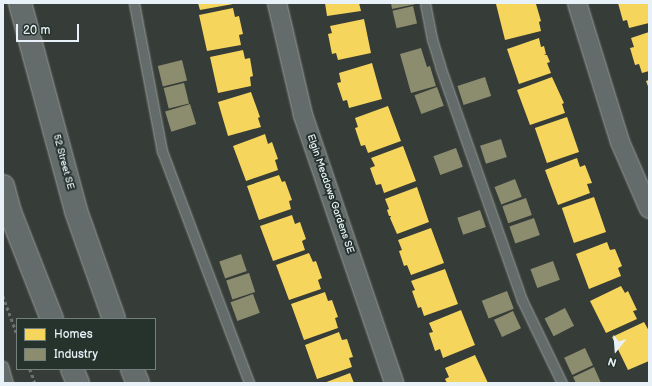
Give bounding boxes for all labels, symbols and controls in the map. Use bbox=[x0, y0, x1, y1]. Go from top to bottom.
scale bar bbox=[18, 16, 81, 42]
text: 20 m bbox=[23, 23, 50, 38]
street label: 52 Street SE bbox=[50, 133, 76, 191]
street label: Elgin Meadows Gardens SE bbox=[304, 133, 356, 255]
legend bbox=[16, 318, 156, 370]
text: Homes bbox=[54, 327, 93, 342]
north arrow bbox=[596, 330, 636, 370]
text: Industry bbox=[54, 347, 98, 362]
text: N bbox=[607, 355, 618, 369]

